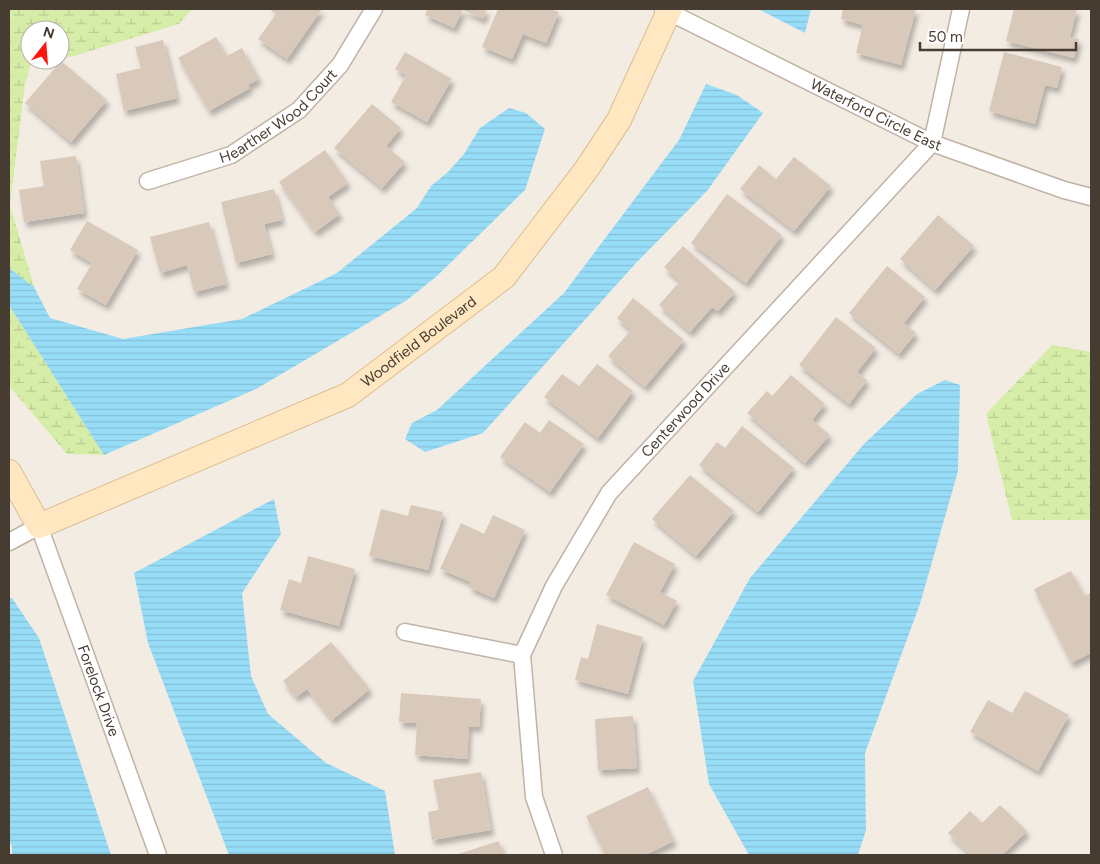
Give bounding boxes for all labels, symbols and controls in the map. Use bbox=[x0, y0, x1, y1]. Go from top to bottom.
north arrow bbox=[20, 20, 70, 70]
scale bar bbox=[920, 20, 1076, 52]
text: N bbox=[41, 23, 56, 43]
text: 50 m bbox=[928, 28, 963, 46]
street label: Hearther Wood Court bbox=[217, 65, 341, 167]
street label: Waterford Circle East bbox=[808, 75, 944, 155]
street label: Woodfield Boulevard bbox=[357, 292, 480, 391]
street label: Centerwood Drive bbox=[637, 359, 734, 461]
street label: Forelock Drive bbox=[74, 642, 123, 739]

